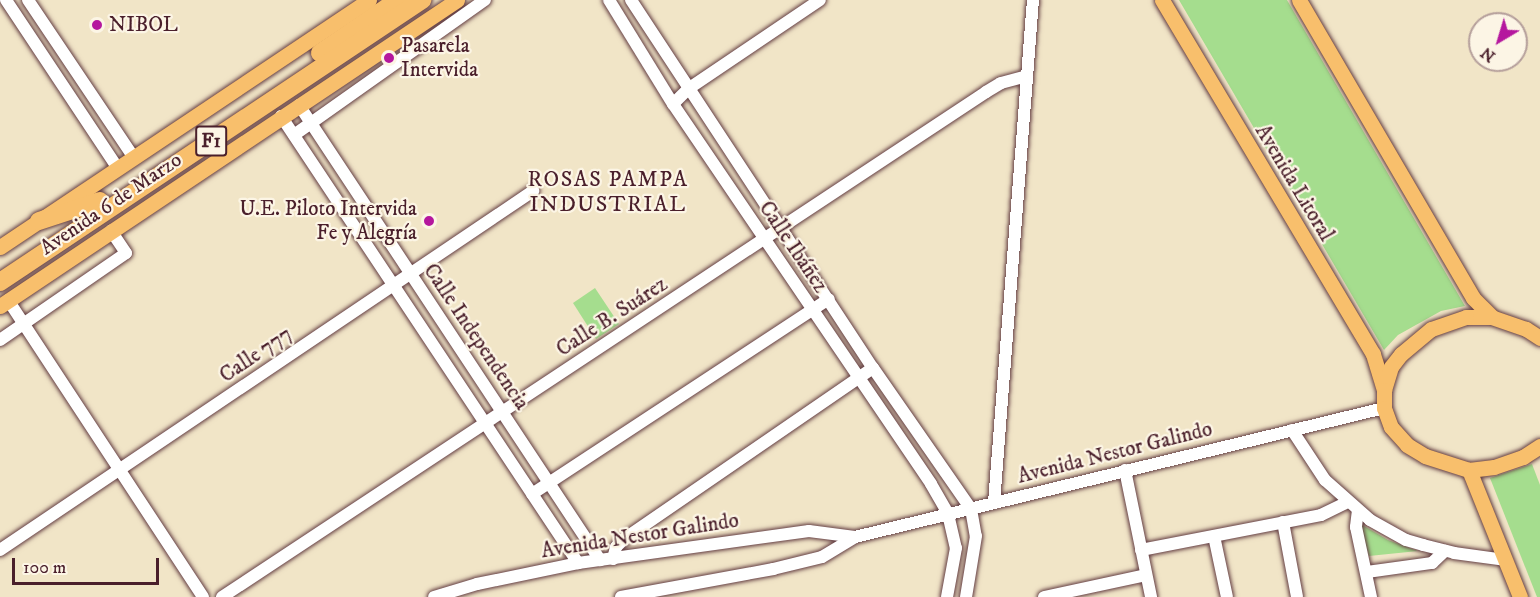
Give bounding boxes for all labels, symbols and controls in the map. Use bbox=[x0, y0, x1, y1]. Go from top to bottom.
place label: NIBOL bbox=[109, 12, 178, 38]
north arrow bbox=[1468, 12, 1528, 72]
marker: NIBOL bbox=[90, 18, 104, 32]
place label: Pasarela Intervida bbox=[401, 33, 478, 83]
text: N bbox=[1477, 43, 1499, 67]
marker: Pasarela Intervida bbox=[382, 51, 396, 65]
street label: Avenida Litoral bbox=[1249, 120, 1339, 246]
road number: F1 bbox=[194, 124, 228, 158]
street label: Avenida 6 de Marzo bbox=[35, 147, 187, 261]
district label: ROSAS PAMPA INDUSTRIAL bbox=[528, 166, 688, 218]
place label: U.E. Piloto Intervida Fe y Alegría bbox=[239, 196, 417, 246]
street label: Calle Ibáñez bbox=[753, 197, 833, 297]
marker: U.E. Piloto Intervida Fe y Alegría bbox=[422, 214, 436, 228]
street label: Calle Independencia bbox=[418, 259, 534, 415]
street label: Calle B. Suárez bbox=[552, 272, 672, 362]
street label: Calle 777 bbox=[215, 322, 297, 388]
street label: Avenida Nestor Galindo bbox=[1015, 417, 1215, 489]
street label: Avenida Nestor Galindo bbox=[539, 508, 741, 564]
scale bar bbox=[15, 546, 162, 584]
text: 100 m bbox=[23, 557, 66, 579]

